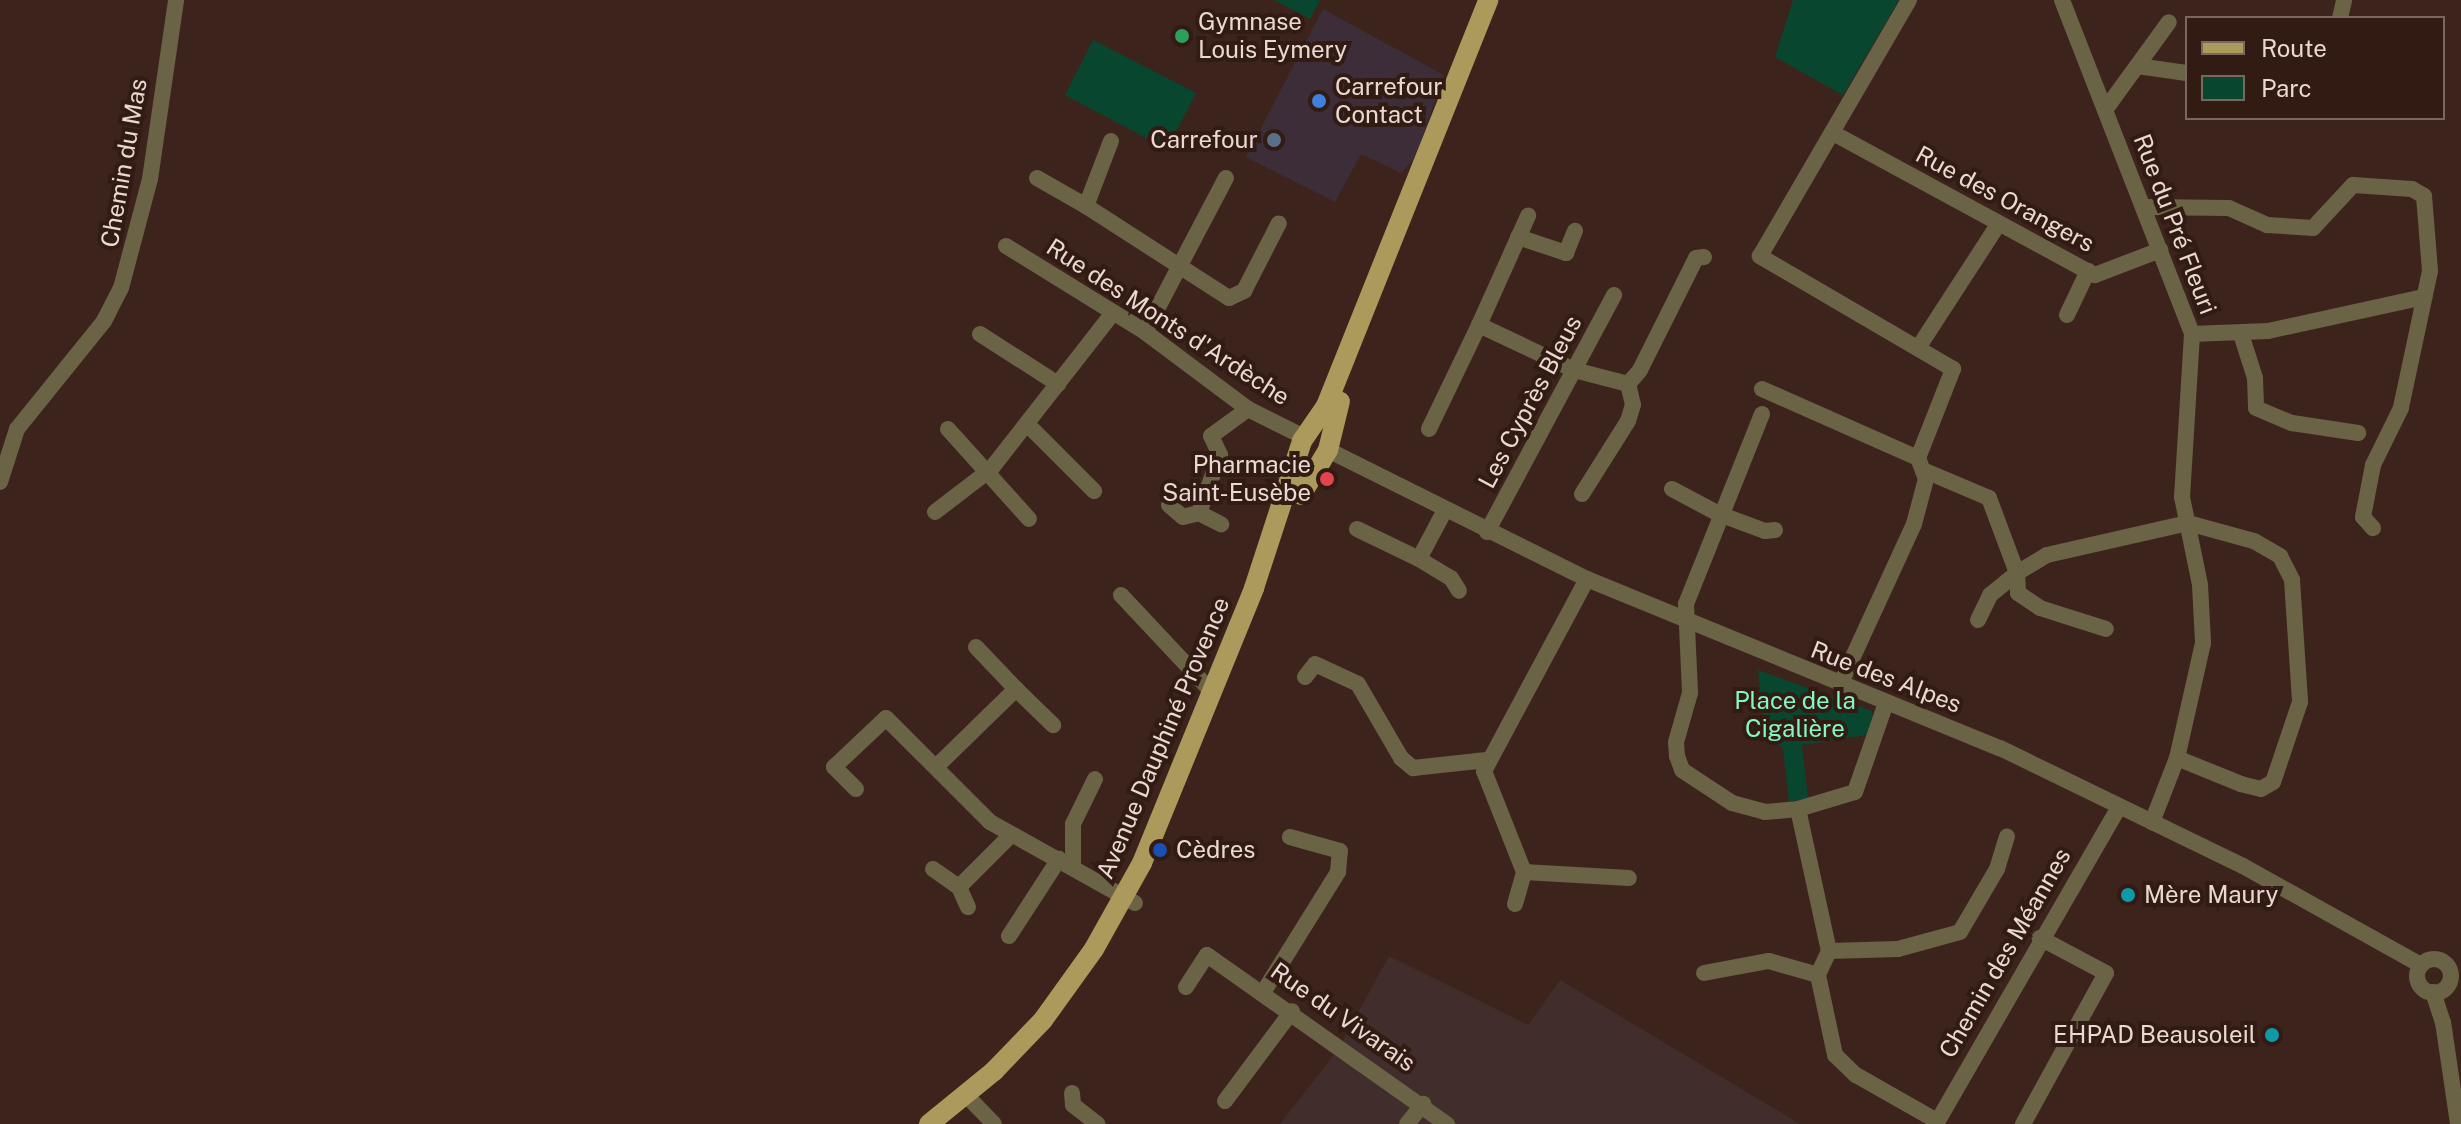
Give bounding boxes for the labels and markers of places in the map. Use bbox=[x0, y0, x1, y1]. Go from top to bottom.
place label: Gymnase Louis Eymery bbox=[1198, 8, 1347, 64]
marker: Gymnase Louis Eymery bbox=[1173, 27, 1191, 45]
place label: Carrefour Contact bbox=[1335, 73, 1443, 129]
marker: Carrefour Contact bbox=[1310, 92, 1328, 110]
place label: Carrefour bbox=[1150, 126, 1258, 154]
marker: Carrefour bbox=[1265, 131, 1283, 149]
place label: Pharmacie Saint-Eusèbe bbox=[1162, 451, 1311, 507]
marker: Pharmacie Saint-Eusèbe bbox=[1318, 470, 1336, 488]
place label: Cèdres bbox=[1176, 836, 1255, 864]
marker: Cèdres bbox=[1151, 841, 1169, 859]
place label: Mère Maury bbox=[2144, 881, 2278, 909]
marker: Mère Maury bbox=[2119, 886, 2137, 904]
place label: EHPAD Beausoleil bbox=[2053, 1021, 2256, 1049]
marker: EHPAD Beausoleil bbox=[2263, 1026, 2281, 1044]

